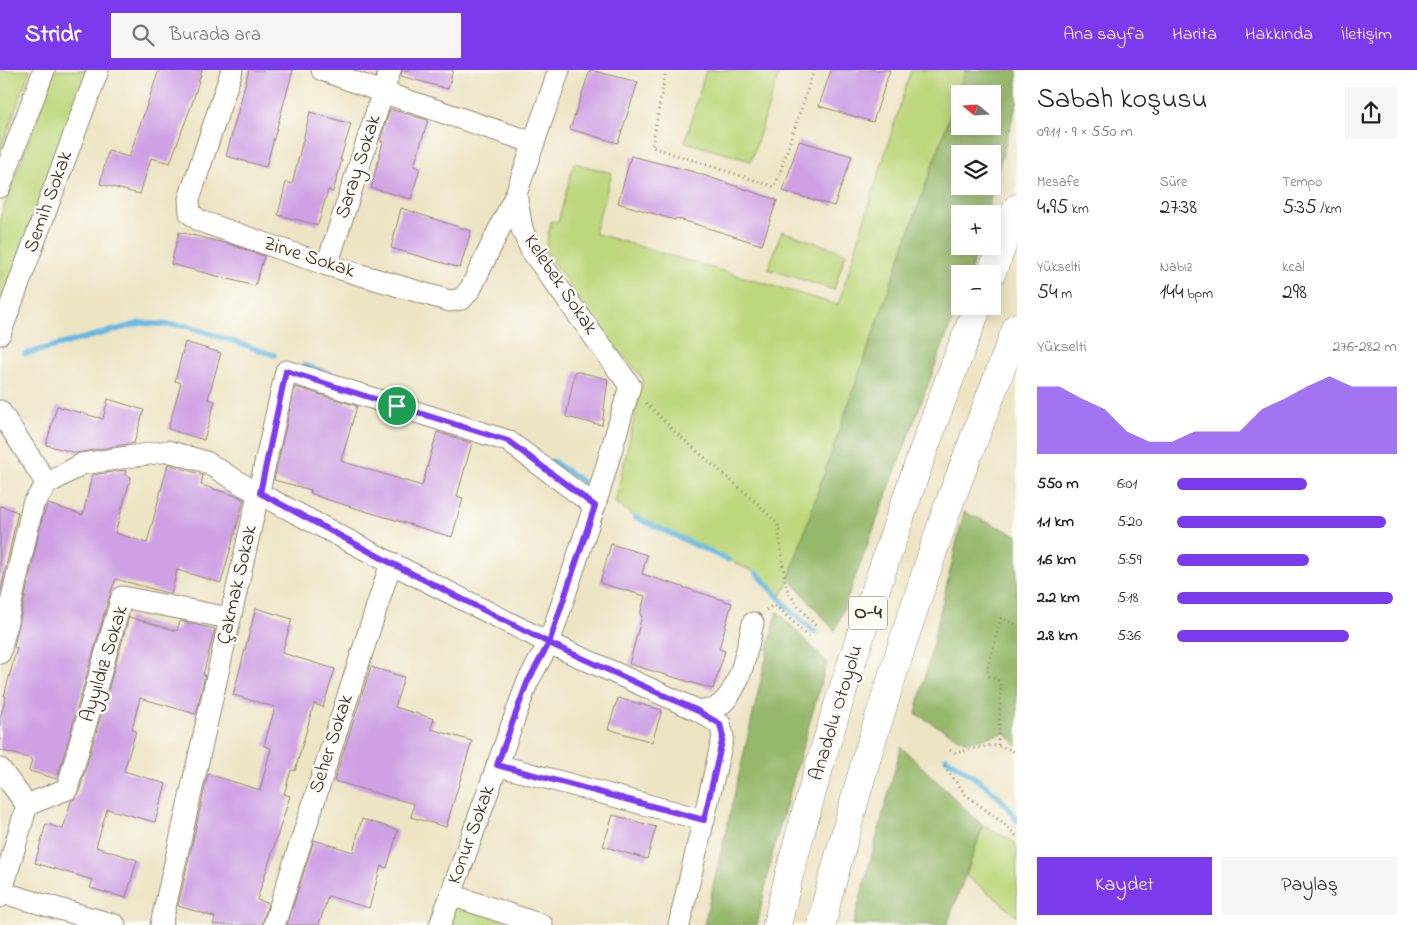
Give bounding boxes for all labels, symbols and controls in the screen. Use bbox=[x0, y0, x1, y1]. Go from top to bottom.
search box bbox=[111, 13, 461, 58]
text: Stridr bbox=[25, 18, 81, 53]
icon: search bbox=[129, 21, 157, 49]
text: Burada ara bbox=[169, 22, 261, 49]
text: Ana sayfa bbox=[1063, 22, 1144, 48]
text: Harita bbox=[1172, 22, 1217, 48]
text: Hakkında bbox=[1245, 22, 1313, 48]
text: İletişim bbox=[1341, 22, 1392, 48]
text: Sabah koşusu bbox=[1037, 80, 1208, 121]
north arrow bbox=[951, 85, 1001, 135]
map controls bbox=[951, 85, 1001, 315]
button: share bbox=[1345, 87, 1397, 139]
street label: Saray Sokak bbox=[329, 111, 390, 223]
text: 09:11 · 9 × 550 m bbox=[1037, 120, 1133, 144]
button: layers bbox=[951, 145, 1001, 195]
street label: Semih Sokak bbox=[17, 147, 81, 257]
text: Mesafe bbox=[1037, 172, 1079, 193]
text: Süre bbox=[1160, 172, 1187, 193]
text: Tempo bbox=[1282, 172, 1322, 193]
text: 4.95 bbox=[1037, 193, 1068, 223]
text: 27:38 bbox=[1160, 193, 1197, 223]
text: 5:35 bbox=[1282, 193, 1317, 223]
text: km bbox=[1068, 199, 1089, 220]
text: /km bbox=[1317, 199, 1342, 220]
button: + bbox=[951, 205, 1001, 255]
street label: Kelebek Sokak bbox=[516, 229, 604, 341]
street label: Zirve Sokak bbox=[260, 230, 359, 286]
text: Yükselti bbox=[1037, 257, 1081, 278]
text: Nabız bbox=[1160, 257, 1192, 278]
text: kcal bbox=[1282, 257, 1305, 278]
button: − bbox=[951, 265, 1001, 315]
text: 54 bbox=[1037, 278, 1058, 308]
text: 144 bbox=[1160, 278, 1184, 308]
text: 298 bbox=[1282, 278, 1307, 308]
text: m bbox=[1058, 284, 1072, 305]
text: bpm bbox=[1184, 284, 1213, 305]
text: Yükselti bbox=[1037, 335, 1087, 359]
text: 276–282 m bbox=[1332, 335, 1397, 359]
pin bbox=[376, 385, 418, 427]
icon: arrive bbox=[383, 392, 411, 420]
text: 550 m bbox=[1037, 472, 1079, 496]
text: 6:01 bbox=[1117, 472, 1137, 496]
text: 1.1 km bbox=[1037, 510, 1074, 534]
text: 5:20 bbox=[1117, 510, 1142, 534]
street label: Çakmak Sokak bbox=[210, 522, 266, 648]
text: 1.6 km bbox=[1037, 548, 1076, 572]
text: 5:59 bbox=[1117, 548, 1141, 572]
text: 2.2 km bbox=[1037, 586, 1080, 610]
text: 5:18 bbox=[1117, 586, 1139, 610]
road number: O-4 bbox=[849, 596, 887, 630]
street label: Ayyıldız Sokak bbox=[73, 602, 137, 726]
text: 2.8 km bbox=[1037, 624, 1078, 648]
text: 5:36 bbox=[1117, 624, 1141, 648]
street label: Anadolu Otoyolu bbox=[803, 642, 871, 784]
street label: Seher Sokak bbox=[302, 691, 362, 797]
street label: Konur Sokak bbox=[441, 781, 503, 889]
button: Kaydet bbox=[1037, 857, 1212, 915]
button: Paylaş bbox=[1222, 857, 1397, 915]

